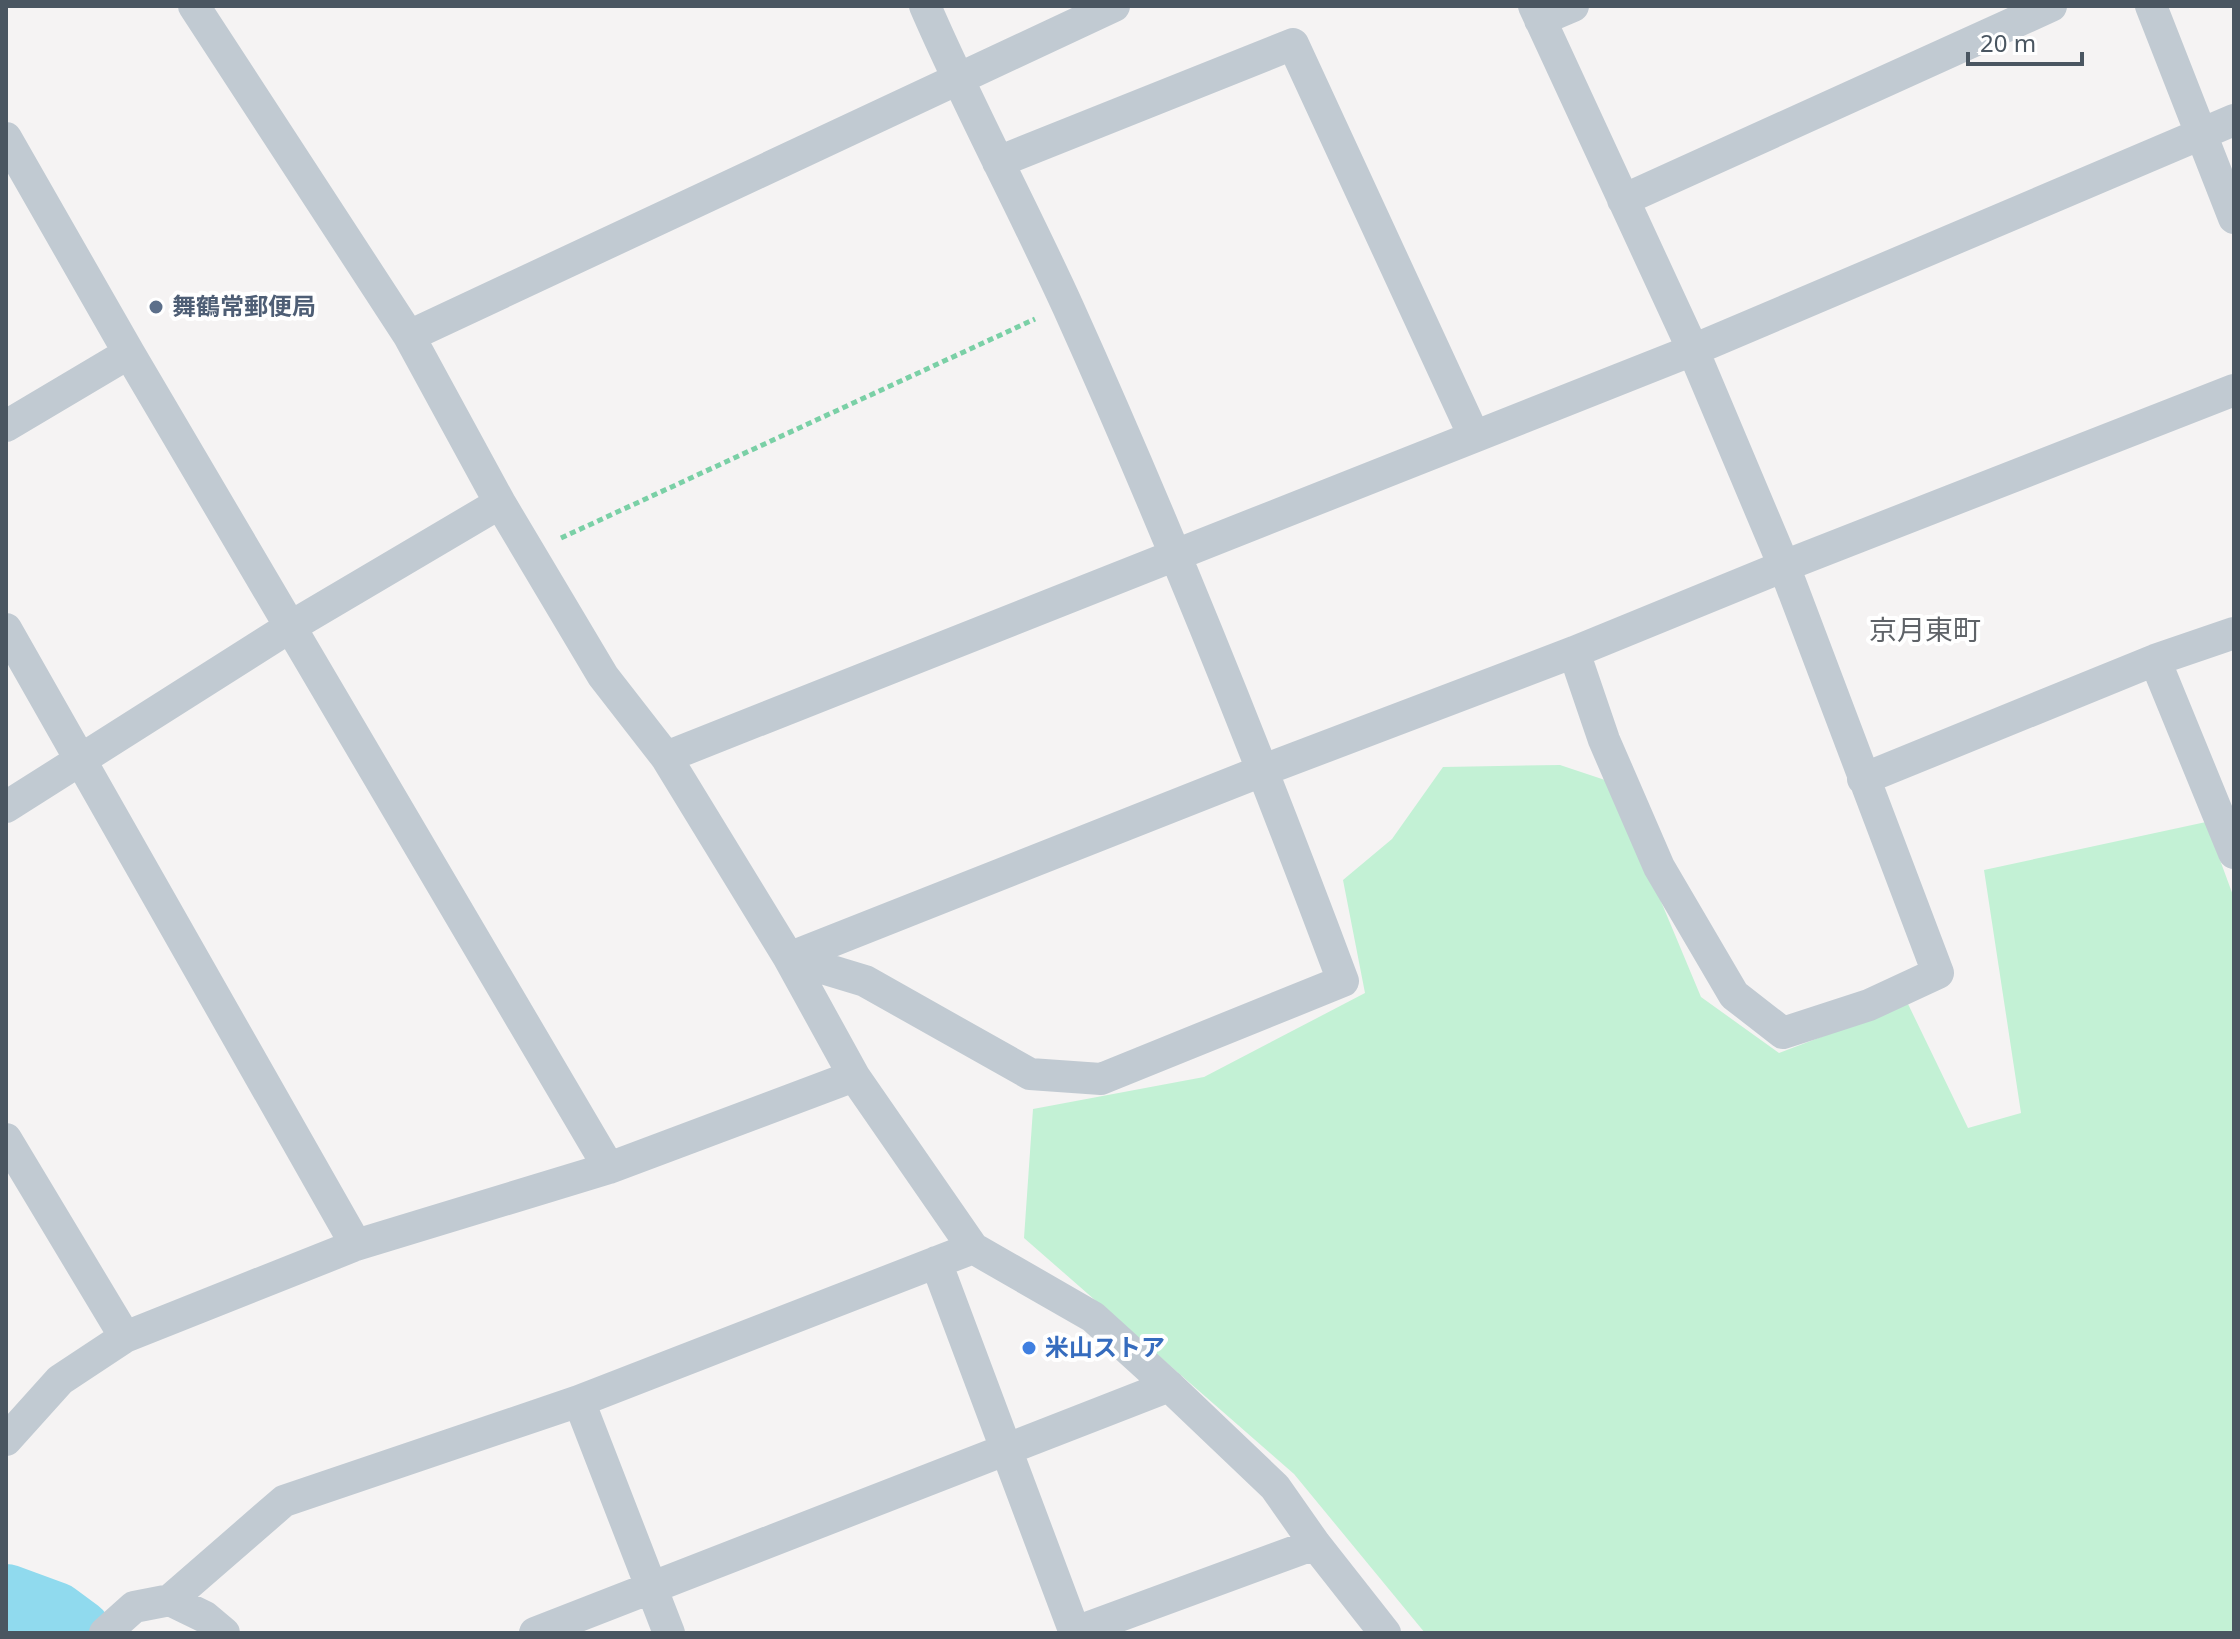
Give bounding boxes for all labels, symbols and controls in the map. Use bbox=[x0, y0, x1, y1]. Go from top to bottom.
scale bar bbox=[1968, 16, 2082, 66]
text: 20 m bbox=[1980, 26, 2036, 59]
place label: 舞鶴常郵便局 bbox=[172, 289, 316, 322]
marker: 舞鶴常郵便局 bbox=[147, 298, 165, 316]
district label: 京月東町 bbox=[1869, 610, 1981, 648]
place label: 米山ストア bbox=[1045, 1330, 1165, 1363]
marker: 米山ストア bbox=[1020, 1339, 1038, 1357]

